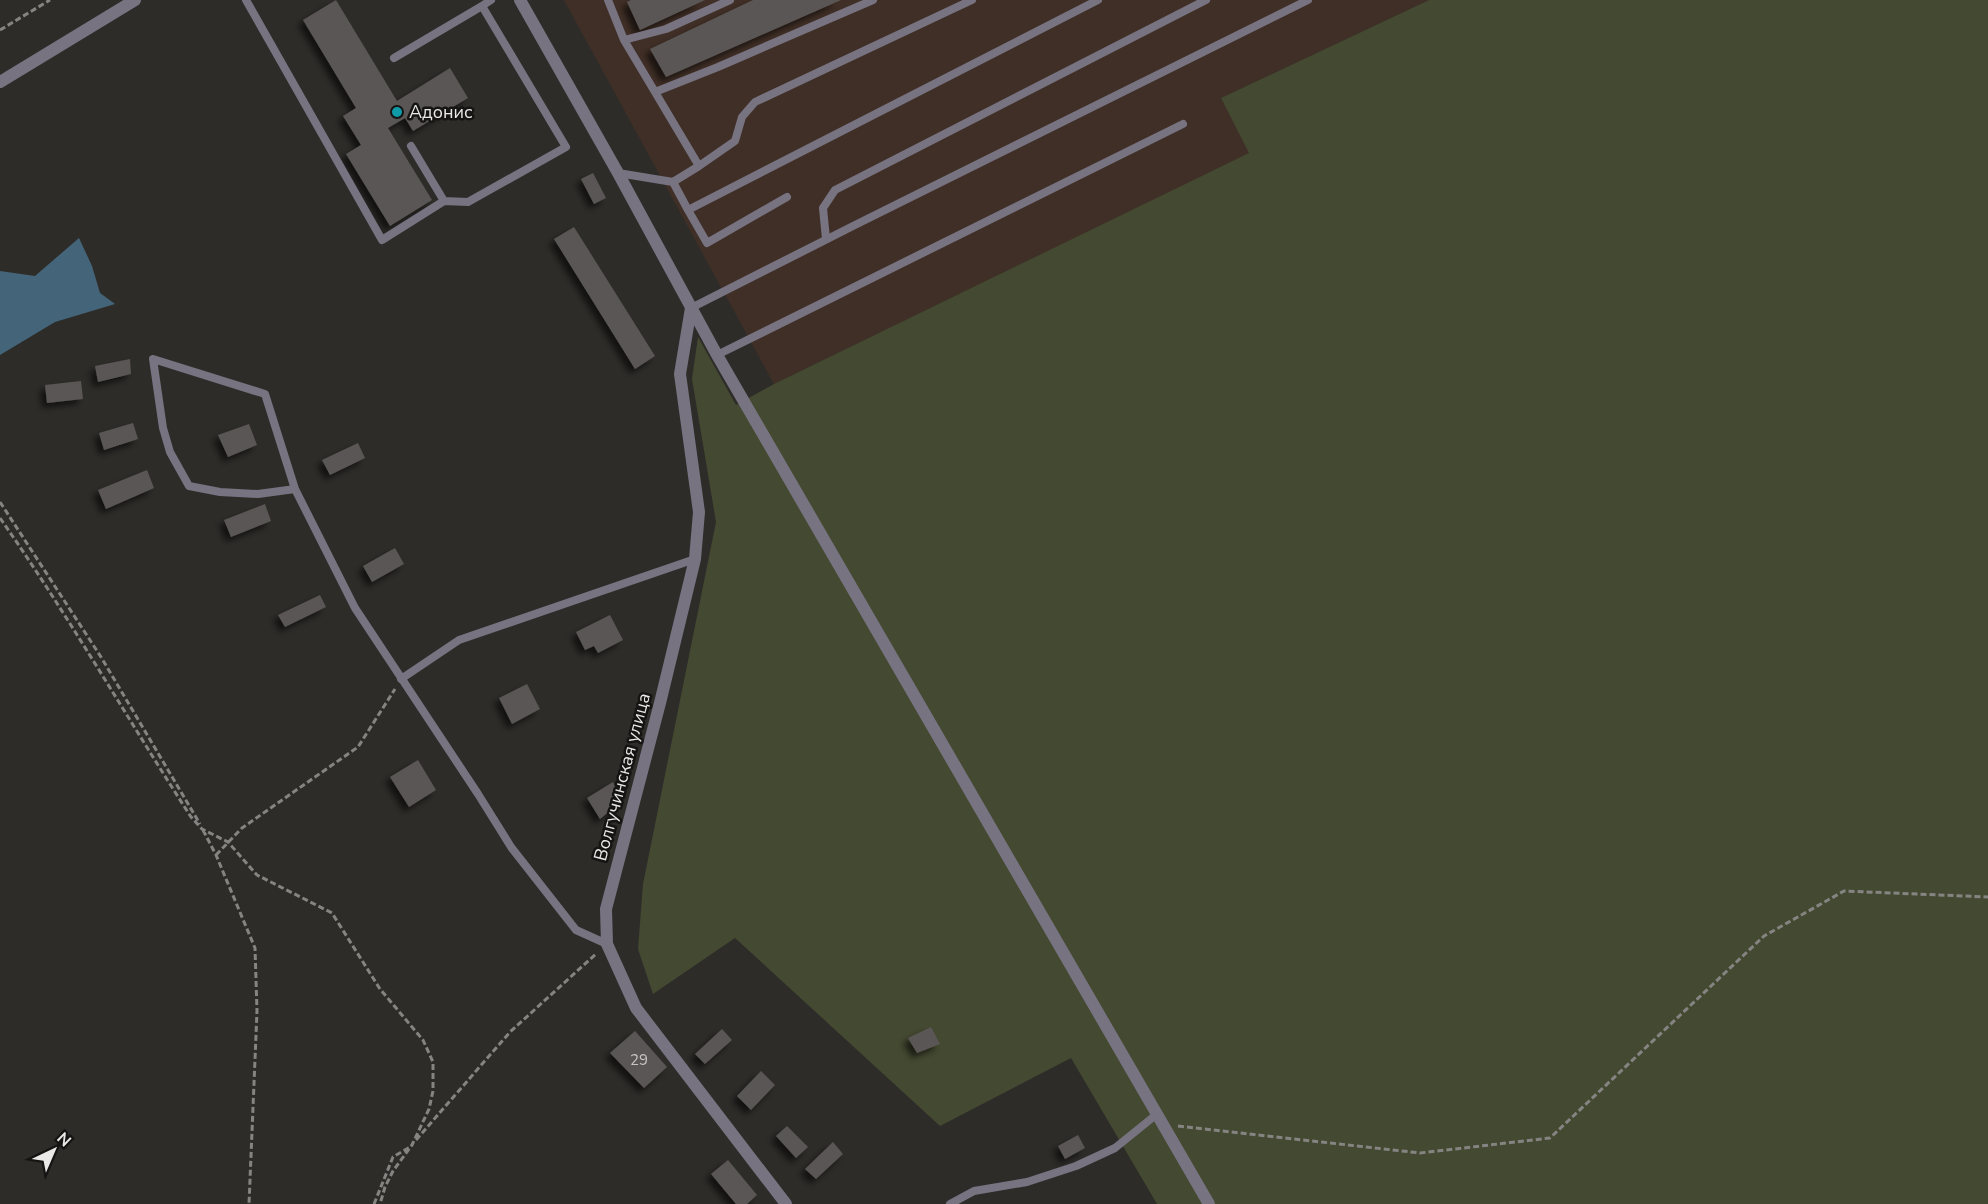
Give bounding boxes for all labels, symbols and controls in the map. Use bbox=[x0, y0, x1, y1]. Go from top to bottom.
place label: Адонис bbox=[409, 100, 473, 124]
marker: Адонис bbox=[390, 105, 404, 119]
street label: Волгучинская улица bbox=[588, 690, 656, 864]
house number: 29 bbox=[630, 1050, 648, 1070]
north arrow bbox=[24, 1120, 84, 1180]
text: N bbox=[52, 1128, 76, 1152]

